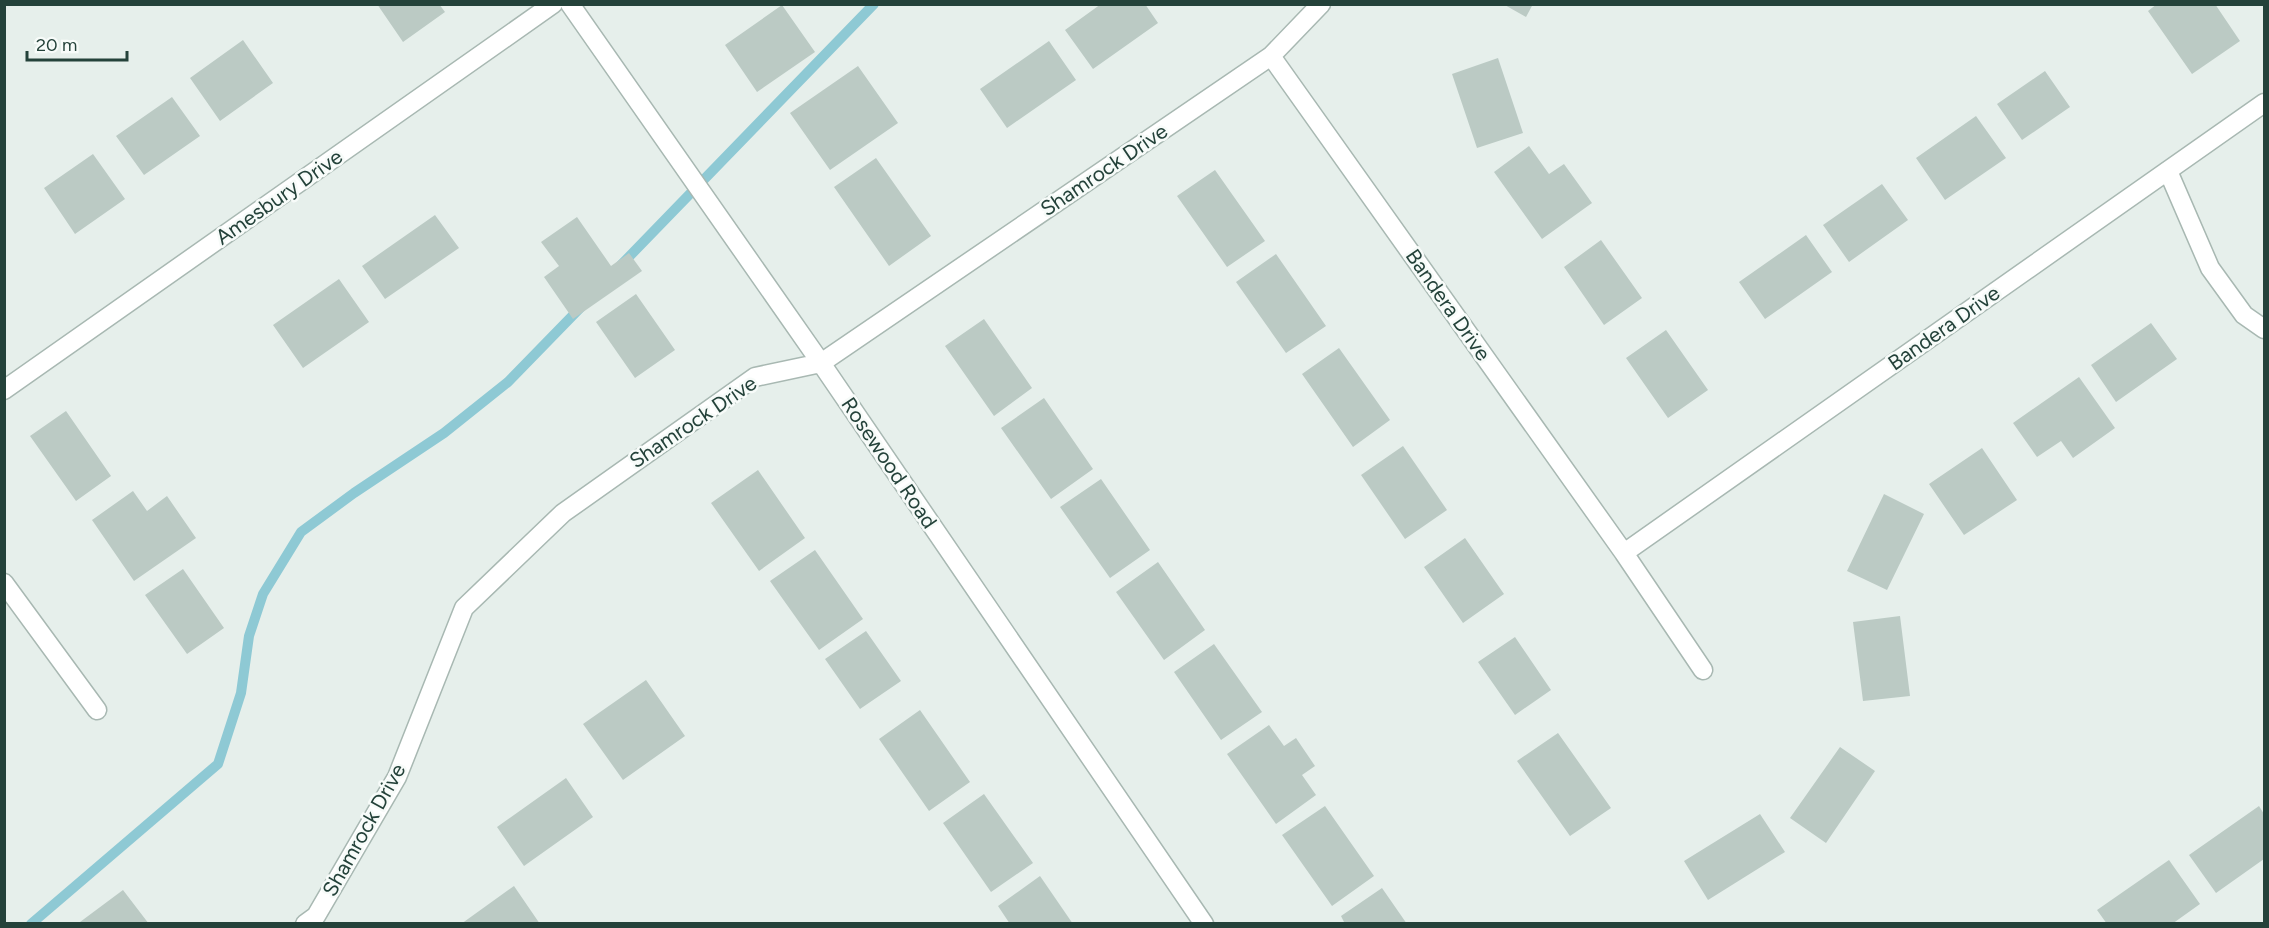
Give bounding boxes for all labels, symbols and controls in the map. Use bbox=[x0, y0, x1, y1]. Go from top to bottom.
scale bar bbox=[27, 24, 128, 62]
text: 20 m bbox=[36, 34, 77, 56]
street label: Shamrock Drive bbox=[1035, 118, 1172, 221]
street label: Amesbury Drive bbox=[210, 144, 347, 250]
street label: Bandera Drive bbox=[1401, 244, 1496, 365]
street label: Bandera Drive bbox=[1883, 280, 2004, 375]
street label: Shamrock Drive bbox=[624, 370, 761, 473]
street label: Rosewood Road bbox=[836, 392, 942, 533]
street label: Shamrock Drive bbox=[317, 759, 410, 900]

